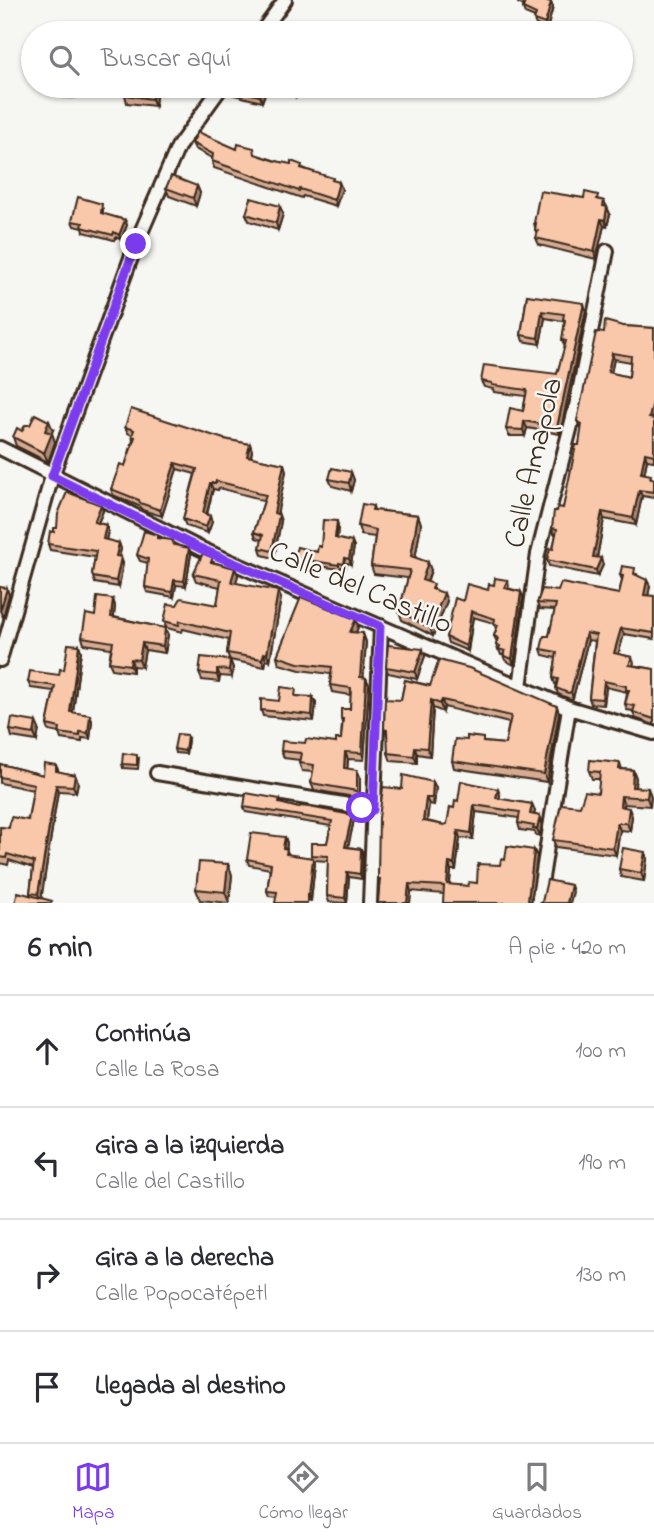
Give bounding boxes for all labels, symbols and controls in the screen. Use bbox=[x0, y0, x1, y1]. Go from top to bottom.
search box bbox=[21, 21, 633, 98]
icon: search bbox=[45, 41, 83, 79]
text: Buscar aquí bbox=[101, 41, 231, 79]
route end bbox=[120, 228, 151, 259]
street label: Calle Amapola bbox=[494, 373, 576, 553]
street label: Calle del Castillo bbox=[261, 531, 459, 647]
route start bbox=[346, 792, 377, 823]
text: 6 min bbox=[28, 927, 92, 971]
text: A pie · 420 m bbox=[508, 932, 626, 965]
text: Continúa bbox=[95, 1016, 191, 1054]
icon: ahead bbox=[28, 1032, 66, 1070]
text: 100 m bbox=[575, 1035, 626, 1068]
text: Calle La Rosa bbox=[95, 1054, 219, 1087]
text: Gira a la izquierda bbox=[95, 1128, 284, 1166]
icon: left bbox=[28, 1144, 66, 1182]
text: 190 m bbox=[578, 1147, 626, 1180]
text: Calle del Castillo bbox=[95, 1166, 245, 1199]
text: Gira a la derecha bbox=[95, 1240, 274, 1278]
icon: right bbox=[28, 1256, 66, 1294]
text: 130 m bbox=[576, 1259, 626, 1292]
text: Calle Popocatépetl bbox=[95, 1278, 267, 1311]
icon: arrive bbox=[28, 1368, 66, 1406]
text: Llegada al destino bbox=[95, 1368, 286, 1406]
tab: Mapa bbox=[72, 1458, 114, 1527]
tab: Cómo llegar bbox=[259, 1458, 348, 1527]
tab: Guardados bbox=[492, 1458, 582, 1527]

